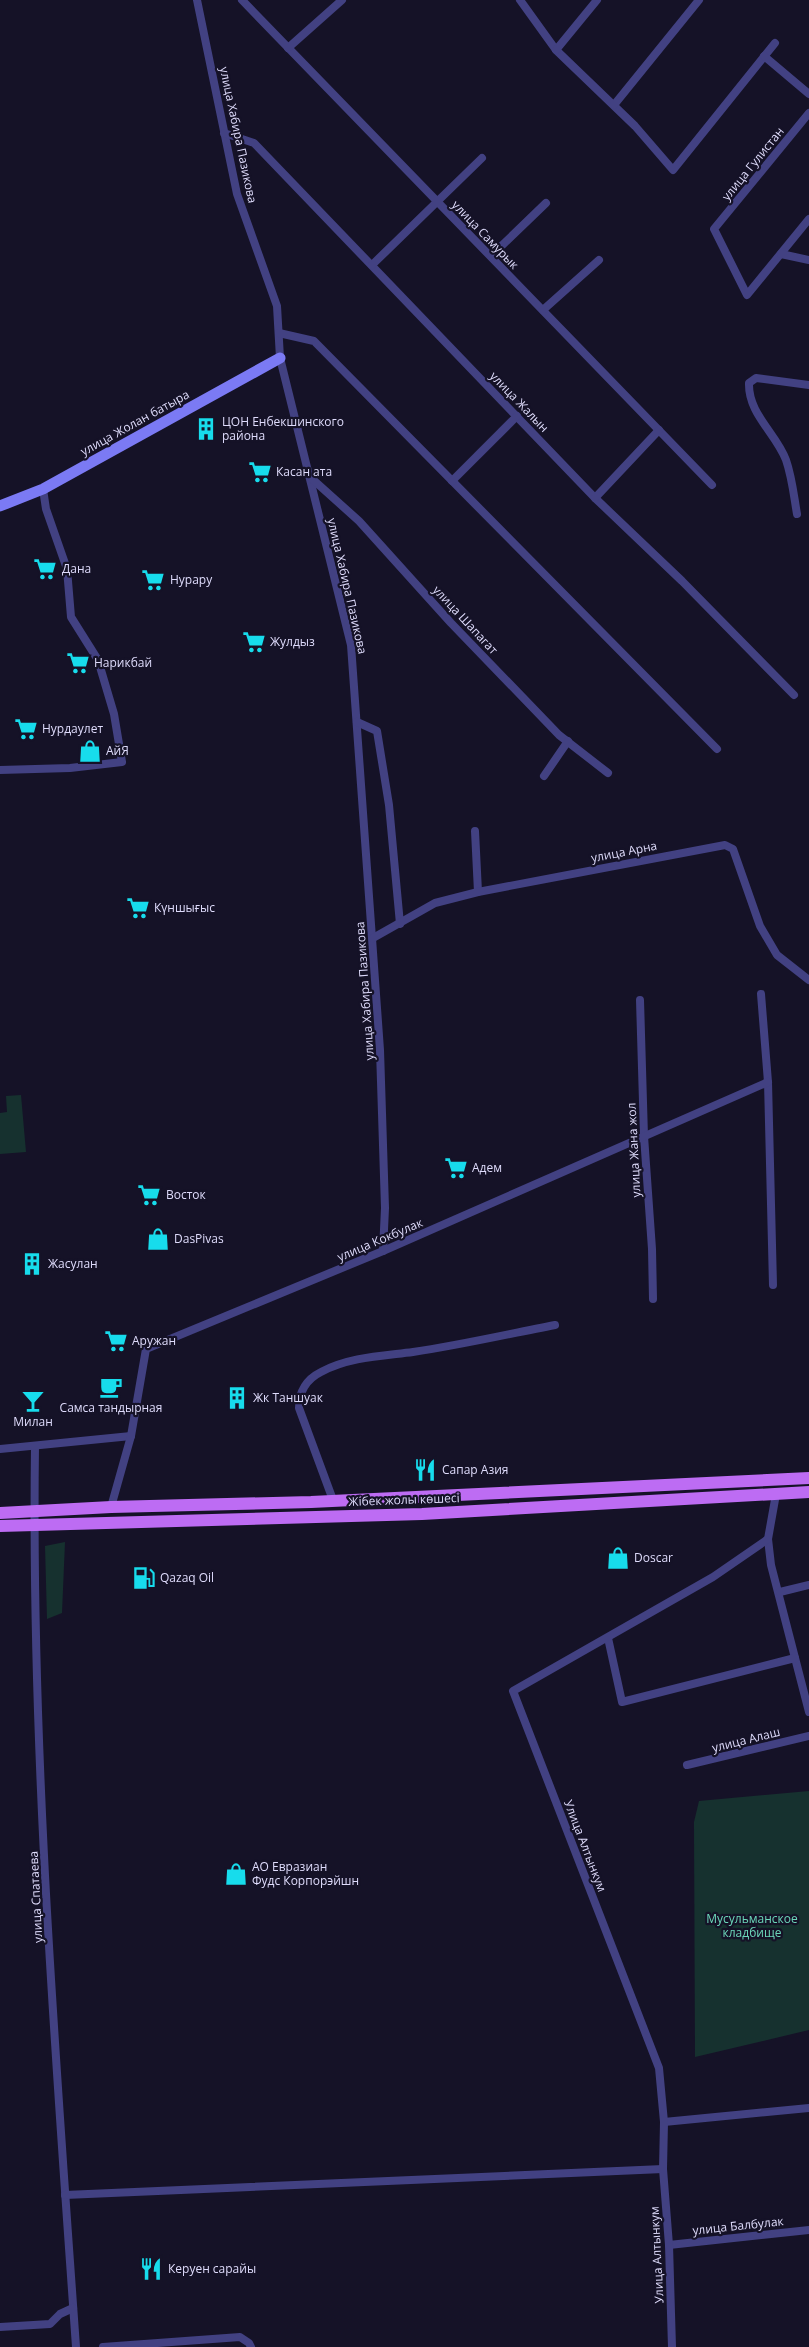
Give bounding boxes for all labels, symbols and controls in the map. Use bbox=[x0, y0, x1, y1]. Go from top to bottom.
street label: улица Хабира Пазикова bbox=[216, 65, 261, 205]
street label: улица Гулистан bbox=[718, 123, 788, 204]
street label: улица Самурык bbox=[448, 197, 523, 273]
street label: улица Жалын bbox=[486, 368, 553, 436]
street label: улица Жолан батыра bbox=[77, 386, 192, 460]
place label: ЦОН Енбекшинского района bbox=[222, 413, 344, 444]
building icon: ЦОН Енбекшинского района bbox=[193, 416, 219, 442]
supermarket icon: Касан ата bbox=[247, 459, 273, 485]
place label: Касан ата bbox=[276, 463, 332, 480]
street label: улица Хабира Пазикова bbox=[324, 516, 371, 656]
supermarket icon: Дана bbox=[32, 556, 58, 582]
place label: Дана bbox=[62, 560, 91, 577]
supermarket icon: Нурару bbox=[140, 567, 166, 593]
place label: Нурару bbox=[170, 571, 213, 588]
street label: улица Шапагат bbox=[429, 582, 502, 658]
supermarket icon: Жулдыз bbox=[241, 629, 267, 655]
place label: Жулдыз bbox=[270, 633, 315, 650]
supermarket icon: Нарикбай bbox=[65, 650, 91, 676]
place label: Нарикбай bbox=[94, 654, 152, 671]
supermarket icon: Нурдаулет bbox=[13, 716, 39, 742]
place label: Нурдаулет bbox=[42, 720, 103, 737]
shop icon: АйЯ bbox=[77, 738, 103, 764]
place label: АйЯ bbox=[106, 742, 129, 759]
street label: улица Арна bbox=[589, 837, 658, 866]
supermarket icon: Күншығыс bbox=[125, 895, 151, 921]
place label: Күншығыс bbox=[154, 899, 215, 916]
street label: улица Хабира Пазикова bbox=[351, 921, 378, 1061]
street label: улица Жана жол bbox=[623, 1102, 644, 1198]
supermarket icon: Адем bbox=[443, 1155, 469, 1181]
place label: Адем bbox=[472, 1159, 502, 1176]
supermarket icon: Восток bbox=[136, 1182, 162, 1208]
place label: Восток bbox=[166, 1186, 207, 1203]
street label: улица Кокбулак bbox=[334, 1214, 426, 1265]
shop icon: DasPivas bbox=[145, 1226, 171, 1252]
place label: DasPivas bbox=[174, 1230, 224, 1247]
building icon: Жасулан bbox=[19, 1251, 45, 1277]
place label: Жасулан bbox=[48, 1255, 98, 1272]
supermarket icon: Аружан bbox=[103, 1328, 129, 1354]
place label: Аружан bbox=[132, 1332, 176, 1349]
cafe icon: Самса тандырная bbox=[98, 1374, 124, 1400]
building icon: Жк Таншуак bbox=[224, 1385, 250, 1411]
bar icon: Милан bbox=[20, 1388, 46, 1414]
place label: Жк Таншуак bbox=[253, 1389, 324, 1406]
place label: Самса тандырная bbox=[60, 1399, 162, 1416]
place label: Милан bbox=[13, 1413, 53, 1430]
restaurant icon: Сапар Азия bbox=[412, 1457, 438, 1483]
place label: Сапар Азия bbox=[442, 1461, 508, 1478]
street label: Жібек жолы көшесі bbox=[348, 1489, 460, 1510]
shop icon: Doscar bbox=[605, 1545, 631, 1571]
place label: Doscar bbox=[634, 1549, 673, 1566]
fuel station icon: Qazaq Oil bbox=[131, 1565, 157, 1591]
place label: Qazaq Oil bbox=[160, 1569, 214, 1586]
street label: улица Алаш bbox=[710, 1723, 782, 1756]
street label: Улица Алтынкум bbox=[560, 1797, 611, 1894]
street label: улица Спатаева bbox=[25, 1851, 46, 1943]
place label: АО Евразиан Фудс Корпорэйшн bbox=[252, 1858, 359, 1889]
shop icon: АО Евразиан Фудс Корпорэйшн bbox=[223, 1861, 249, 1887]
park label: Мусульманское кладбище bbox=[706, 1910, 798, 1941]
street label: Улица Алтынкум bbox=[645, 2206, 668, 2304]
street label: улица Балбулак bbox=[692, 2212, 785, 2239]
restaurant icon: Керуен сарайы bbox=[138, 2256, 164, 2282]
place label: Керуен сарайы bbox=[168, 2260, 256, 2277]

